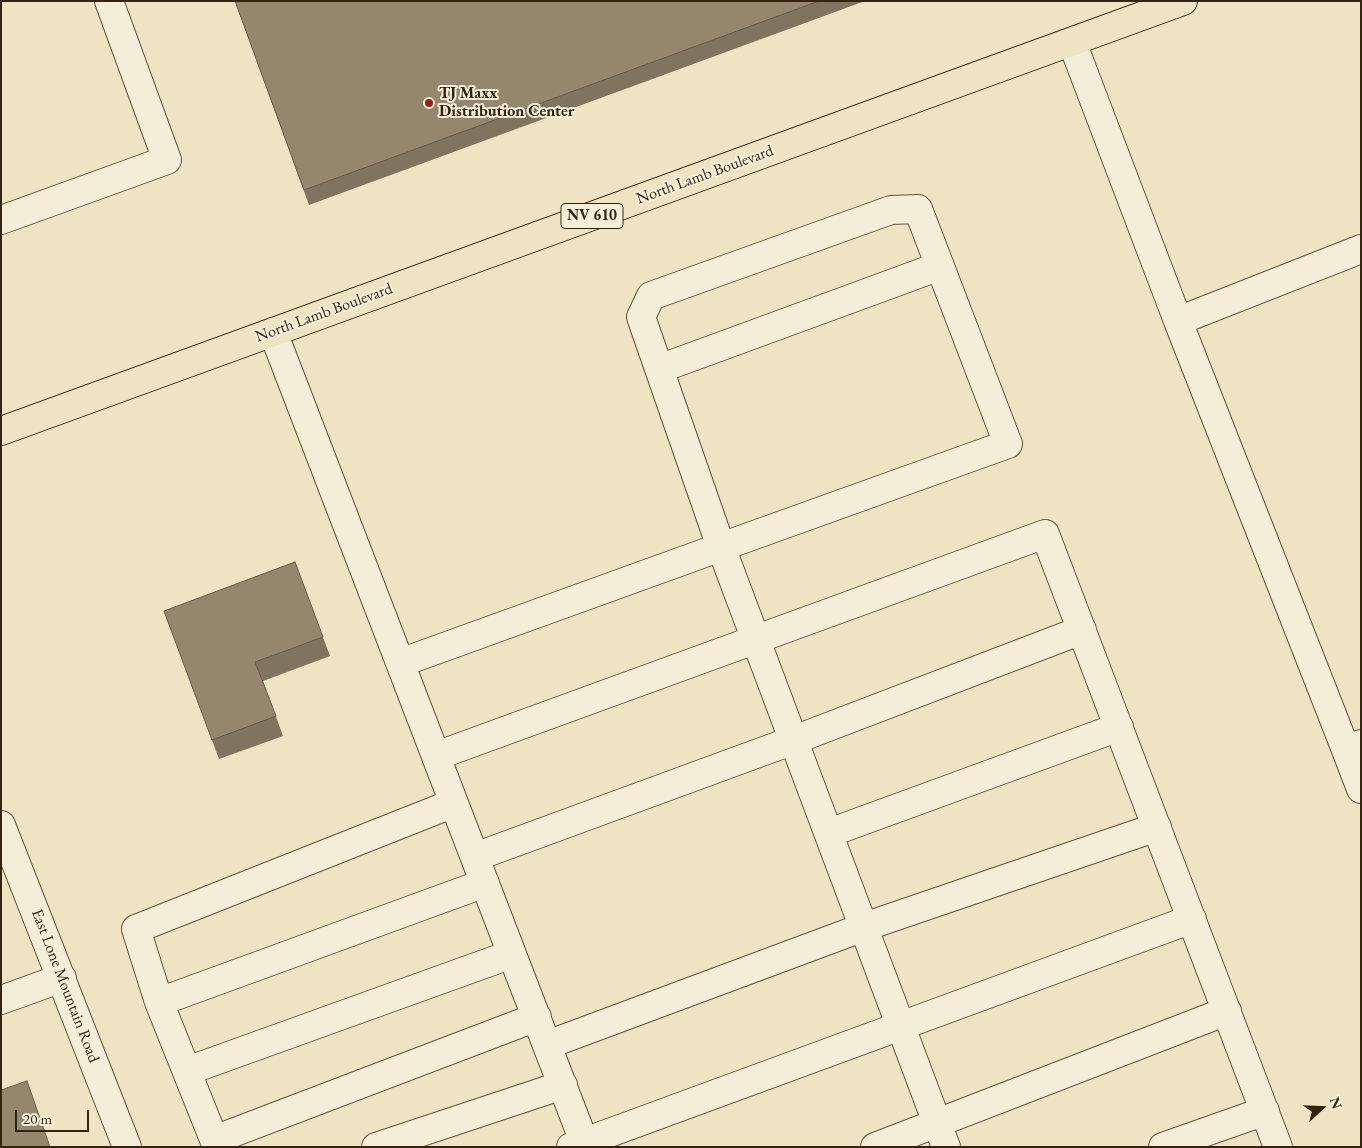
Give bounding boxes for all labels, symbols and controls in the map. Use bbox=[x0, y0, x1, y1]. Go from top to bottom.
place label: TJ Maxx Distribution Center bbox=[439, 84, 574, 122]
marker: TJ Maxx Distribution Center bbox=[423, 97, 435, 109]
street label: North Lamb Boulevard bbox=[634, 141, 776, 209]
road number: NV 610 bbox=[561, 204, 623, 228]
street label: North Lamb Boulevard bbox=[253, 279, 395, 347]
street label: East Lone Mountain Road bbox=[27, 907, 103, 1065]
north arrow bbox=[1297, 1083, 1347, 1133]
text: N bbox=[1326, 1094, 1346, 1111]
scale bar bbox=[18, 1100, 91, 1132]
text: 20 m bbox=[23, 1109, 52, 1128]

